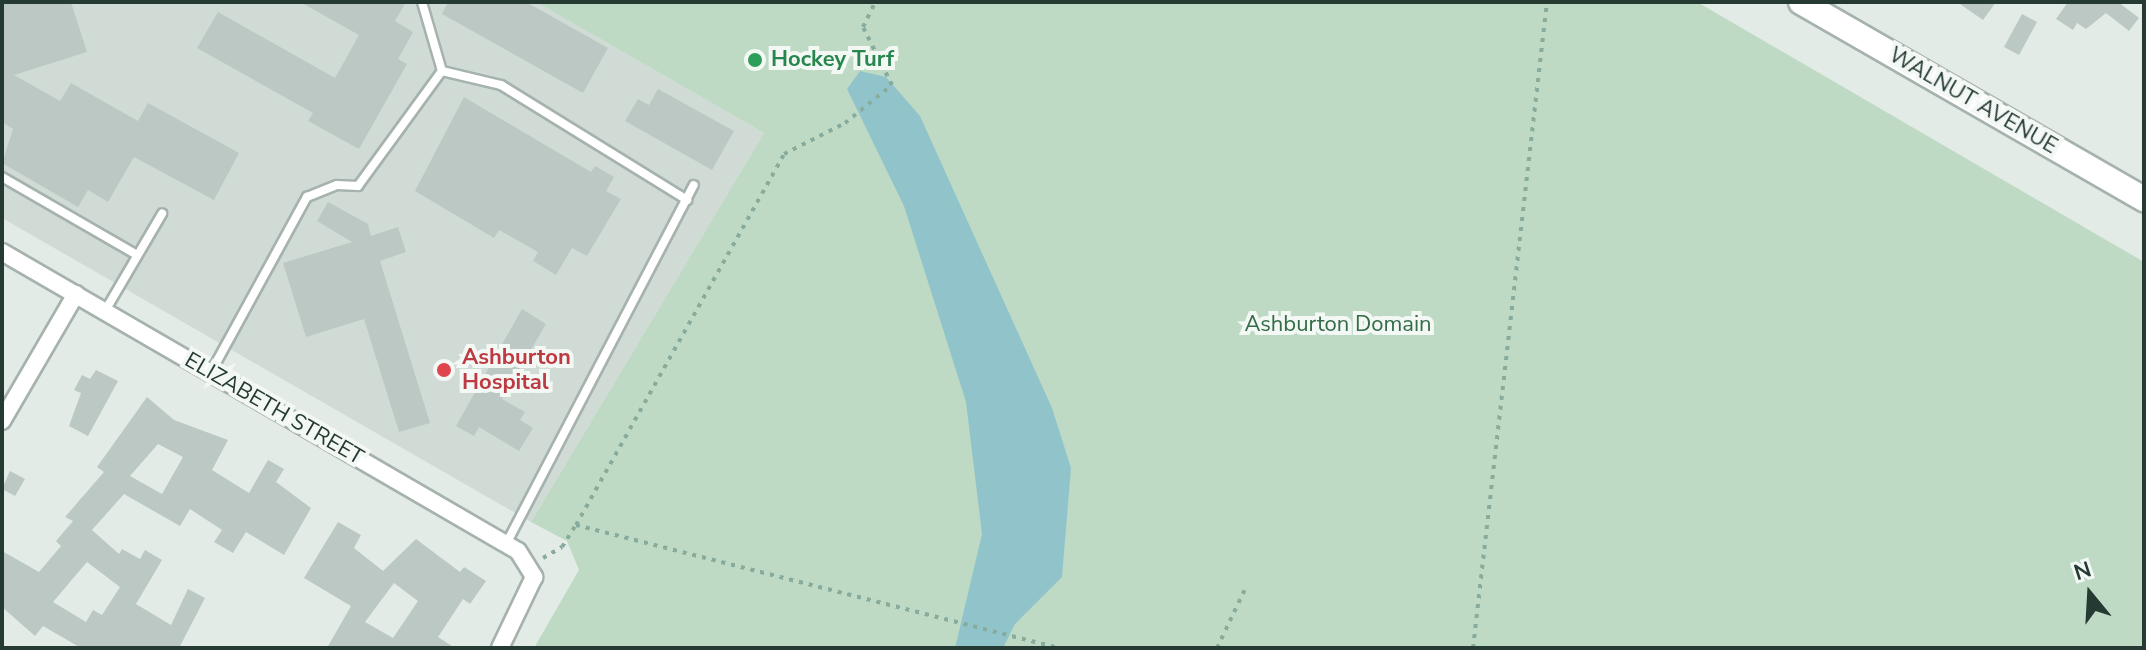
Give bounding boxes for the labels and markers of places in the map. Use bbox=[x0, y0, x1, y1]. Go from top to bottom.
place label: Hockey Turf bbox=[771, 47, 894, 73]
marker: Hockey Turf bbox=[746, 51, 764, 69]
place label: Ashburton Hospital bbox=[462, 344, 571, 396]
marker: Ashburton Hospital bbox=[433, 359, 455, 381]

